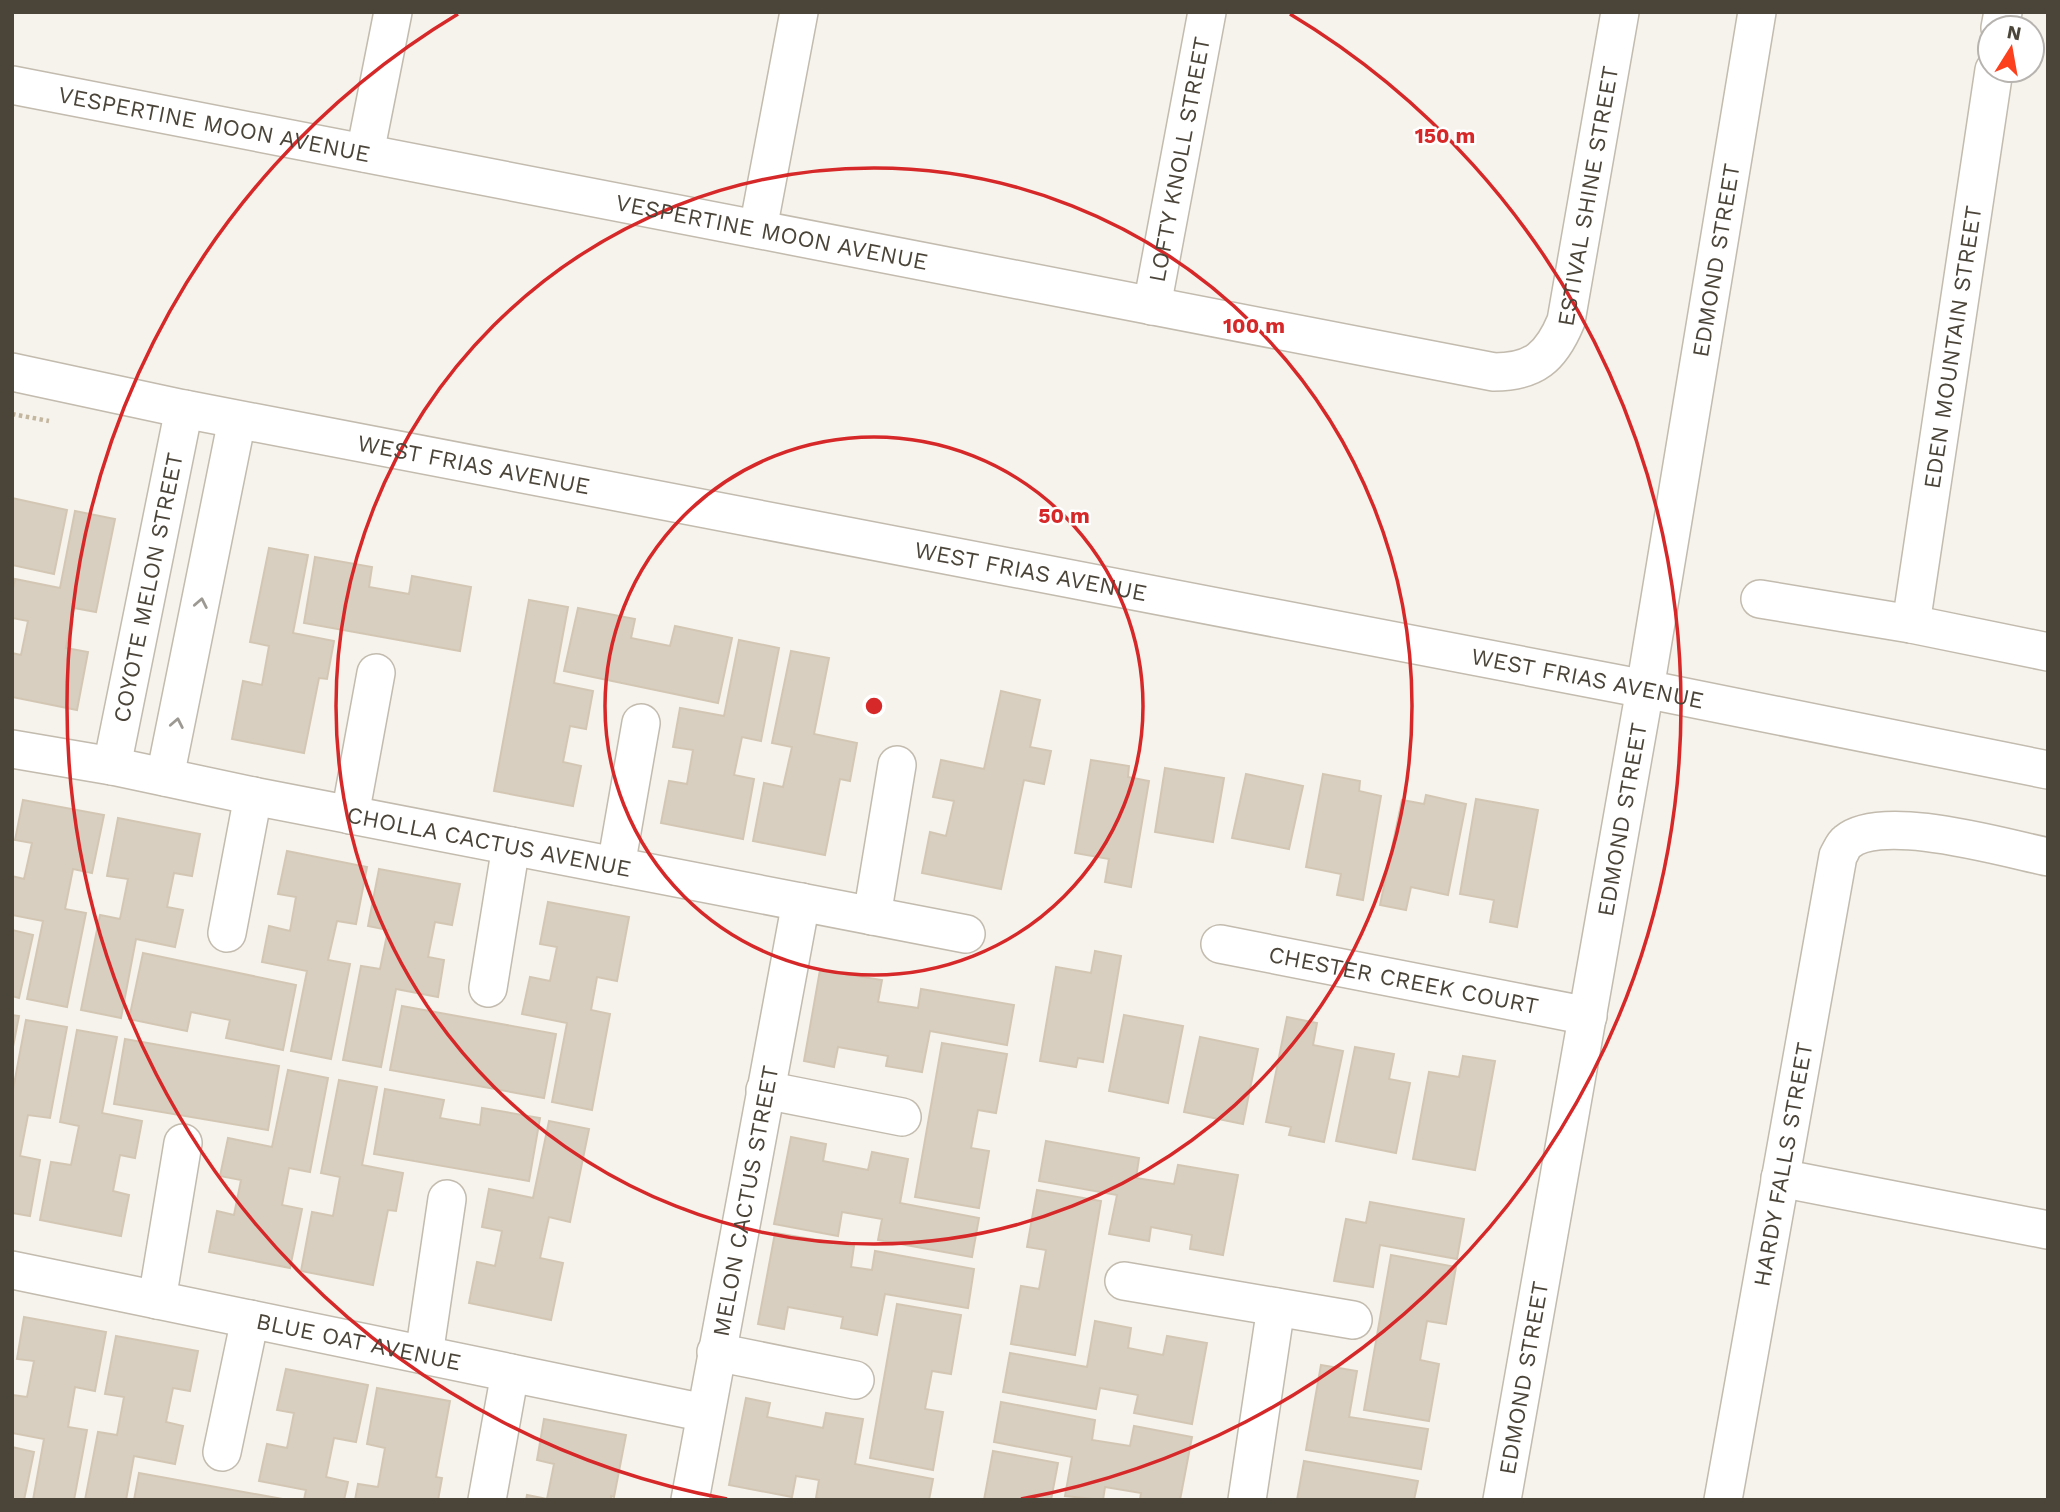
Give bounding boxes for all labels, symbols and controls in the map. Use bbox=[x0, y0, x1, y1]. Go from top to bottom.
north arrow bbox=[1976, 14, 2046, 84]
text: N bbox=[2005, 20, 2023, 45]
street label: LOFTY KNOLL STREET bbox=[1143, 35, 1216, 284]
street label: ESTIVAL SHINE STREET bbox=[1552, 64, 1624, 328]
street label: VESPERTINE MOON AVENUE bbox=[56, 81, 373, 168]
text: 150 m bbox=[1415, 123, 1475, 148]
street label: EDMOND STREET bbox=[1687, 161, 1745, 359]
street label: VESPERTINE MOON AVENUE bbox=[614, 189, 930, 276]
street label: EDEN MOUNTAIN STREET bbox=[1918, 204, 1987, 490]
text: 100 m bbox=[1223, 313, 1285, 338]
street label: WEST FRIAS AVENUE bbox=[355, 429, 592, 500]
street label: COYOTE MELON STREET bbox=[108, 450, 188, 725]
text: 50 m bbox=[1038, 503, 1090, 528]
street label: WEST FRIAS AVENUE bbox=[912, 536, 1149, 607]
one-way arrow bbox=[193, 597, 208, 609]
street label: WEST FRIAS AVENUE bbox=[1469, 643, 1706, 714]
centre of rings bbox=[862, 694, 886, 718]
one-way arrow bbox=[168, 717, 183, 729]
street label: EDMOND STREET bbox=[1592, 721, 1652, 918]
street label: CHOLLA CACTUS AVENUE bbox=[345, 801, 633, 882]
street label: CHESTER CREEK COURT bbox=[1266, 940, 1541, 1020]
street label: HARDY FALLS STREET bbox=[1748, 1040, 1818, 1289]
street label: MELON CACTUS STREET bbox=[707, 1063, 784, 1339]
street label: EDMOND STREET bbox=[1493, 1279, 1554, 1477]
street label: BLUE OAT AVENUE bbox=[254, 1307, 464, 1376]

